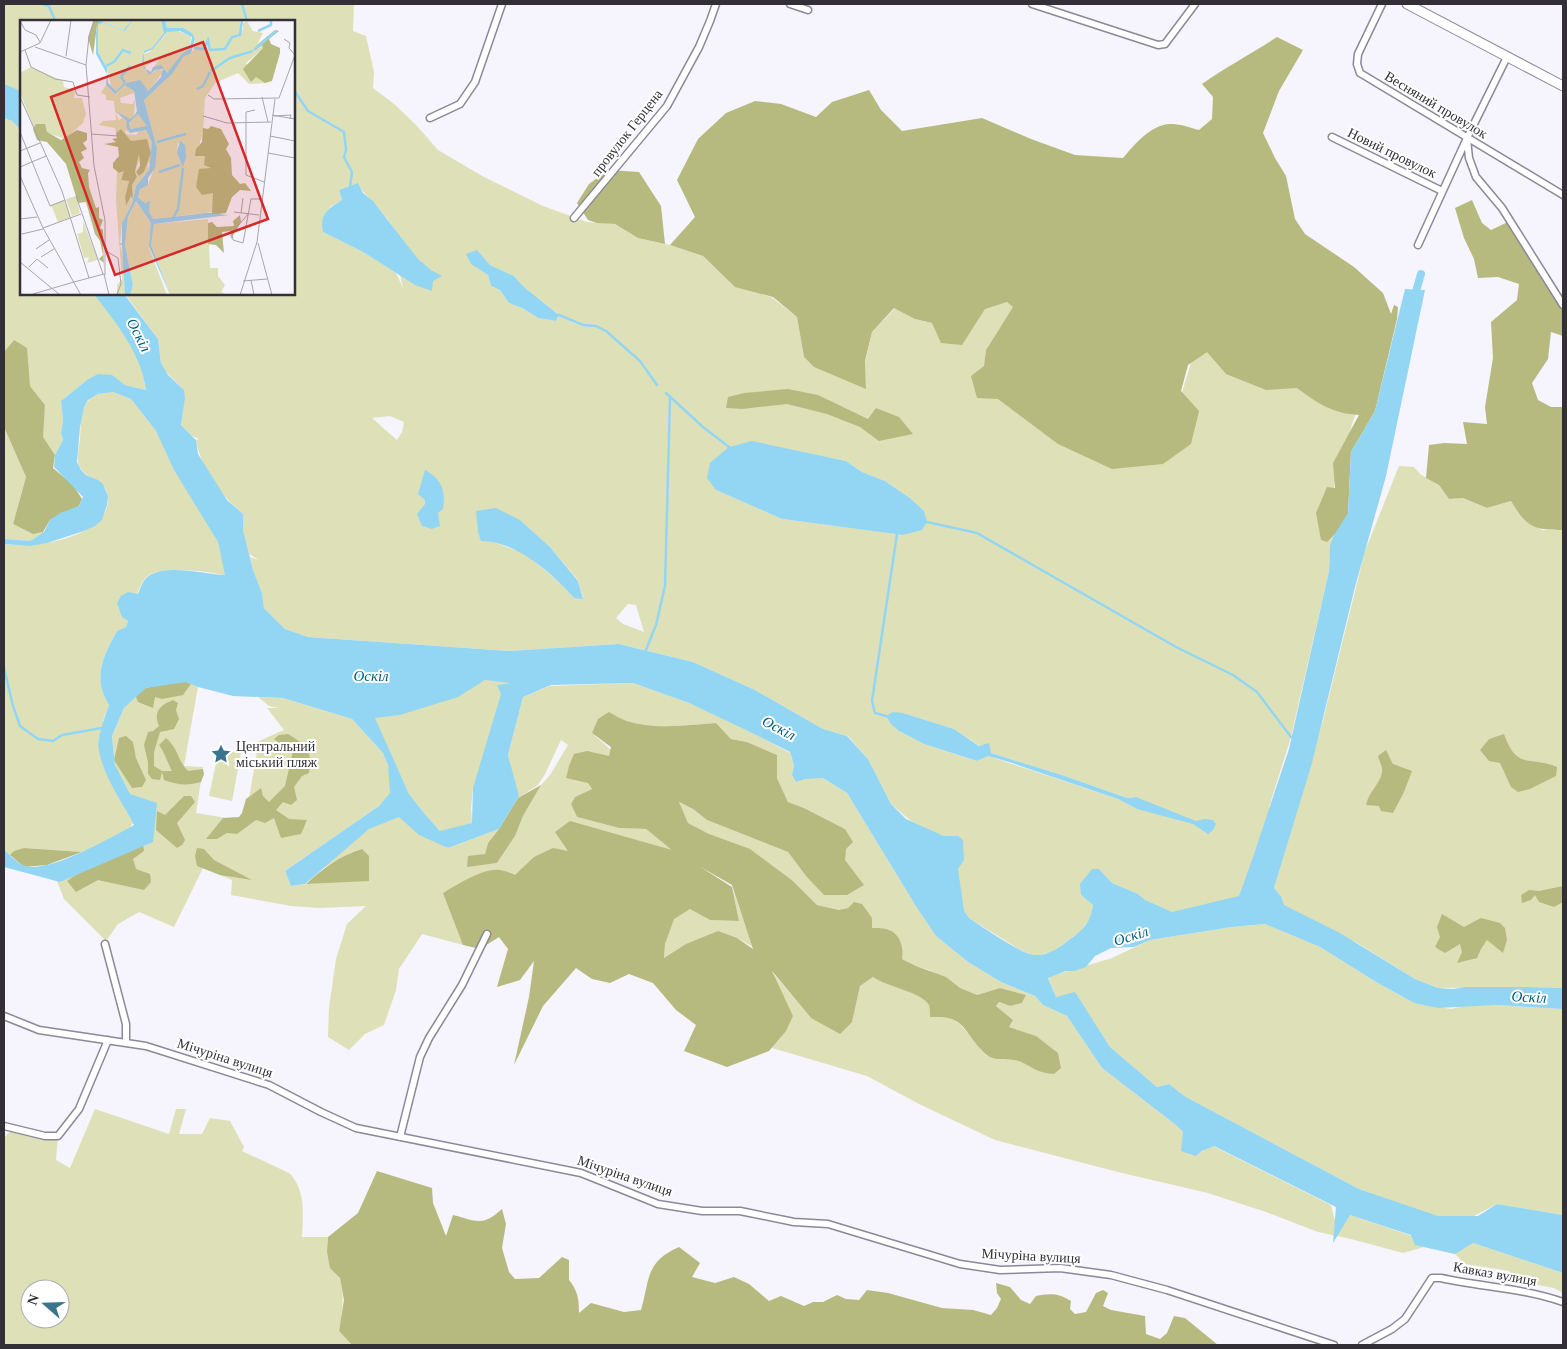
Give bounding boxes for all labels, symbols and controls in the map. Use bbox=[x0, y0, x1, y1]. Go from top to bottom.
inset map bbox=[20, 20, 295, 295]
street label: Весняний провулок bbox=[1382, 68, 1490, 142]
street label: провулок Герцена bbox=[588, 86, 666, 179]
street label: Новий провулок bbox=[1345, 125, 1439, 181]
water label: Оскіл bbox=[124, 316, 154, 355]
water label: Оскіл bbox=[353, 668, 389, 684]
water label: Оскіл bbox=[760, 713, 799, 744]
place label: Центральний міський пляж bbox=[236, 739, 318, 770]
place icon: Центральний міський пляж bbox=[210, 743, 232, 765]
water label: Оскіл bbox=[1112, 923, 1151, 949]
water label: Оскіл bbox=[1511, 988, 1547, 1006]
street label: Мічуріна вулиця bbox=[175, 1036, 275, 1081]
street label: Мічуріна вулиця bbox=[576, 1153, 675, 1199]
street label: Мічуріна вулиця bbox=[981, 1246, 1082, 1266]
street label: Кавказ вулиця bbox=[1452, 1259, 1539, 1289]
north arrow bbox=[20, 1279, 70, 1329]
text: N bbox=[24, 1292, 42, 1307]

